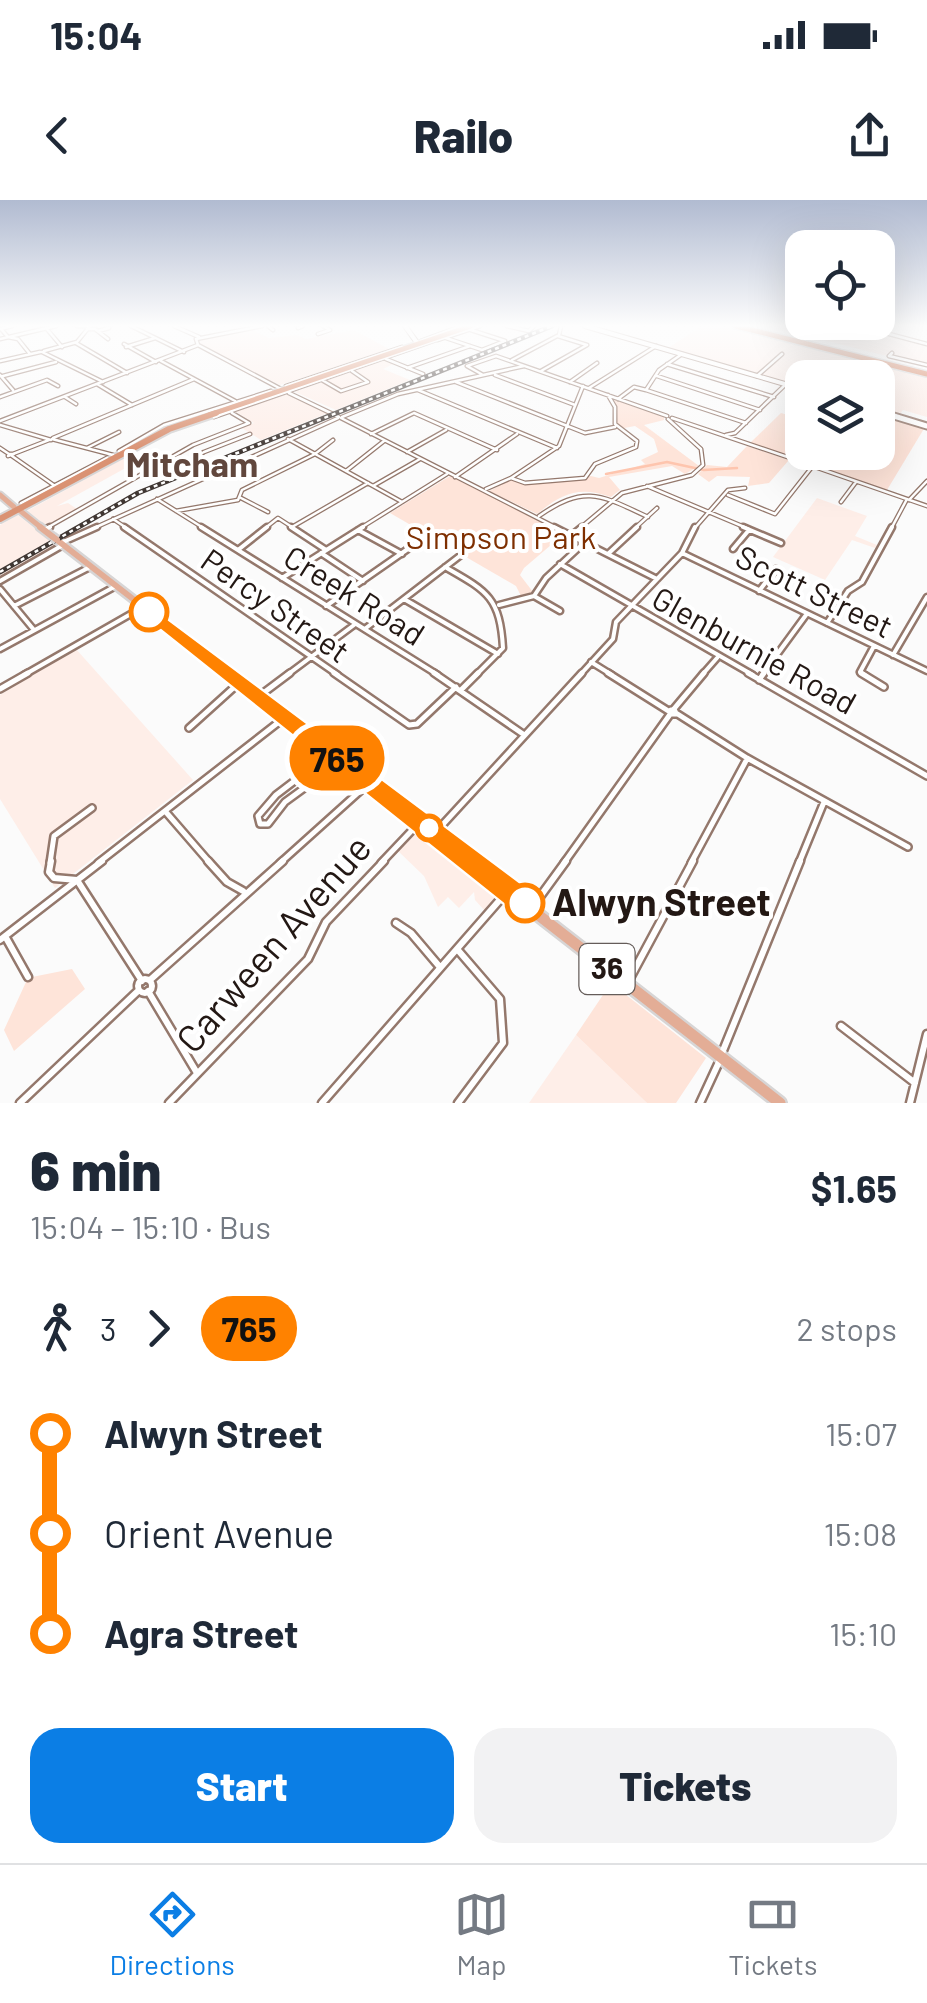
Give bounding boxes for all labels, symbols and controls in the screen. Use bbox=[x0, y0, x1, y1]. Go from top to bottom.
text: 15:04 bbox=[50, 12, 142, 58]
icon: back bbox=[30, 108, 85, 163]
text: Railo bbox=[414, 108, 513, 162]
icon: share bbox=[842, 108, 897, 163]
map controls bbox=[785, 230, 895, 470]
button: locate bbox=[785, 230, 895, 340]
button: layers bbox=[785, 360, 895, 470]
district label: Mitcham bbox=[126, 442, 258, 484]
park label: Simpson Park bbox=[406, 517, 596, 555]
street label: Creek Road bbox=[278, 536, 432, 652]
street label: Scott Street bbox=[730, 536, 899, 644]
street label: Percy Street bbox=[195, 539, 357, 669]
street label: Glenburnie Road bbox=[646, 578, 864, 721]
unlabelled marker bbox=[130, 593, 168, 631]
line badge: 765 bbox=[280, 726, 394, 790]
text: 765 bbox=[309, 737, 365, 779]
unlabelled marker bbox=[416, 815, 442, 841]
street label: Carween Avenue bbox=[166, 824, 379, 1061]
place label: Alwyn Street bbox=[552, 878, 771, 924]
marker: Alwyn Street bbox=[506, 884, 544, 922]
road number: 36 bbox=[580, 944, 634, 994]
text: 6 min bbox=[30, 1136, 161, 1202]
text: $1.65 bbox=[811, 1165, 897, 1211]
text: 15:04 – 15:10 · Bus bbox=[30, 1207, 271, 1245]
icon: walk bbox=[30, 1301, 85, 1356]
icon: forward bbox=[131, 1301, 186, 1356]
text: 765 bbox=[221, 1307, 277, 1349]
text: 3 bbox=[100, 1309, 116, 1347]
text: 2 stops bbox=[796, 1309, 897, 1347]
text: Alwyn Street bbox=[104, 1410, 323, 1456]
text: 15:07 bbox=[825, 1414, 897, 1452]
text: Orient Avenue bbox=[104, 1510, 334, 1556]
text: 15:08 bbox=[824, 1514, 897, 1552]
text: Agra Street bbox=[104, 1610, 298, 1656]
text: 15:10 bbox=[829, 1614, 897, 1652]
button: Start bbox=[30, 1728, 454, 1843]
button: Tickets bbox=[474, 1728, 897, 1843]
tab: Directions bbox=[110, 1887, 235, 1981]
tab: Map bbox=[454, 1887, 509, 1981]
tab: Tickets bbox=[728, 1887, 817, 1981]

